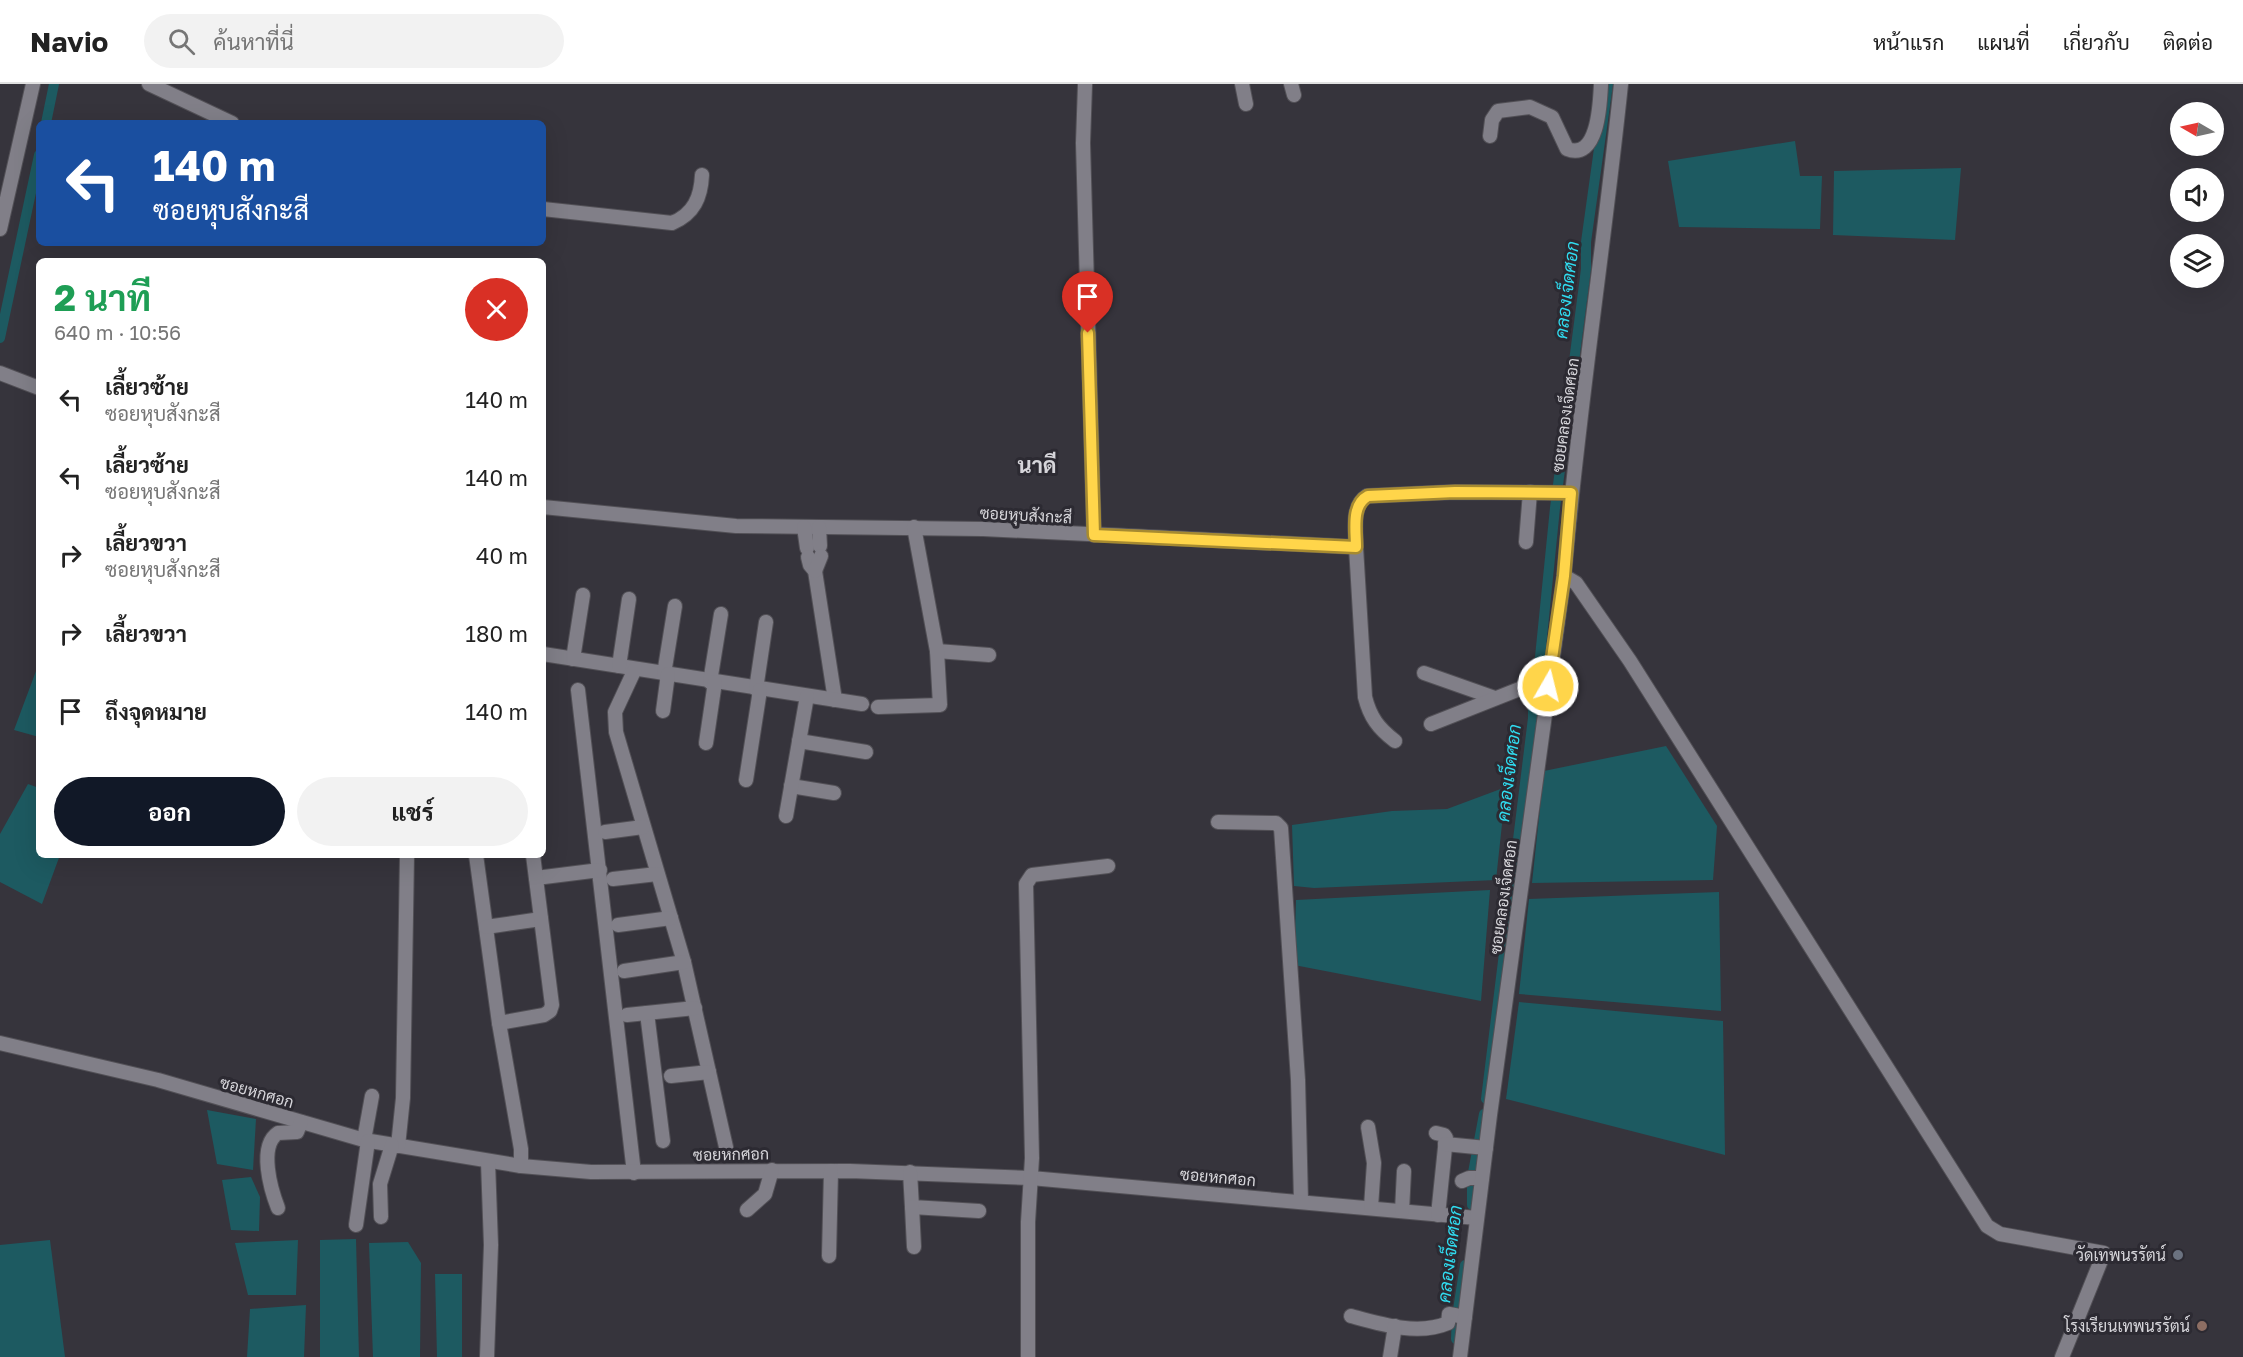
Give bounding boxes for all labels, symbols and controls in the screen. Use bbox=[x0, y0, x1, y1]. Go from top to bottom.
search box bbox=[144, 14, 564, 68]
text: Navio bbox=[30, 25, 108, 58]
icon: search bbox=[165, 25, 198, 58]
text: ค้นหาที่นี่ bbox=[213, 28, 294, 55]
text: หน้าแรก bbox=[1873, 29, 1944, 55]
text: แผนที่ bbox=[1977, 29, 2030, 55]
text: เกี่ยวกับ bbox=[2063, 29, 2130, 55]
text: ติดต่อ bbox=[2163, 29, 2213, 55]
north arrow bbox=[2170, 102, 2224, 156]
map controls bbox=[2170, 102, 2224, 288]
text: 140 m bbox=[153, 140, 275, 190]
icon: left bbox=[54, 144, 132, 222]
button: sound bbox=[2170, 168, 2224, 222]
text: ซอยหุบสังกะสี bbox=[153, 194, 309, 226]
button: layers bbox=[2170, 234, 2224, 288]
water label: คลองเจ็ดศอก bbox=[1547, 240, 1583, 340]
pin bbox=[1062, 271, 1113, 333]
text: 2 นาที bbox=[54, 276, 151, 319]
button: close bbox=[465, 278, 528, 341]
icon: arrive bbox=[1071, 280, 1104, 313]
text: 640 m · 10:56 bbox=[54, 320, 181, 344]
street label: ซอยคลองเจ็ดศอก bbox=[1544, 356, 1583, 474]
text: เลี้ยวซ้าย bbox=[105, 373, 189, 400]
icon: left bbox=[54, 383, 87, 416]
text: 140 m bbox=[465, 386, 528, 413]
text: ซอยหุบสังกะสี bbox=[105, 401, 221, 425]
text: เลี้ยวซ้าย bbox=[105, 451, 189, 478]
district label: นาดี bbox=[1017, 451, 1057, 478]
icon: left bbox=[54, 461, 87, 494]
text: 140 m bbox=[465, 464, 528, 491]
text: ซอยหุบสังกะสี bbox=[105, 479, 221, 503]
street label: ซอยหุบสังกะสี bbox=[979, 502, 1073, 529]
text: เลี้ยวขวา bbox=[105, 529, 187, 556]
icon: right bbox=[54, 539, 87, 572]
text: 40 m bbox=[476, 542, 528, 569]
text: ซอยหุบสังกะสี bbox=[105, 557, 221, 581]
icon: right bbox=[54, 617, 87, 650]
text: เลี้ยวขวา bbox=[105, 620, 187, 647]
text: 180 m bbox=[465, 620, 528, 647]
position arrow bbox=[1516, 654, 1580, 718]
icon: arrive bbox=[54, 695, 87, 728]
text: ถึงจุดหมาย bbox=[105, 698, 207, 725]
text: 140 m bbox=[465, 698, 528, 725]
water label: คลองเจ็ดศอก bbox=[1489, 723, 1525, 823]
button: ออก bbox=[54, 777, 285, 846]
button: แชร์ bbox=[297, 777, 528, 846]
street label: ซอยคลองเจ็ดศอก bbox=[1482, 838, 1521, 956]
street label: ซอยหกศอก bbox=[218, 1072, 296, 1112]
street label: ซอยหกศอก bbox=[693, 1143, 769, 1165]
street label: ซอยหกศอก bbox=[1179, 1164, 1257, 1190]
water label: คลองเจ็ดศอก bbox=[1430, 1204, 1466, 1304]
place label: วัดเทพนรรัตน์ bbox=[2076, 1243, 2166, 1265]
marker: วัดเทพนรรัตน์ bbox=[2171, 1248, 2185, 1262]
place label: โรงเรียนเทพนรรัตน์ bbox=[2063, 1314, 2190, 1336]
marker: โรงเรียนเทพนรรัตน์ bbox=[2195, 1319, 2209, 1333]

